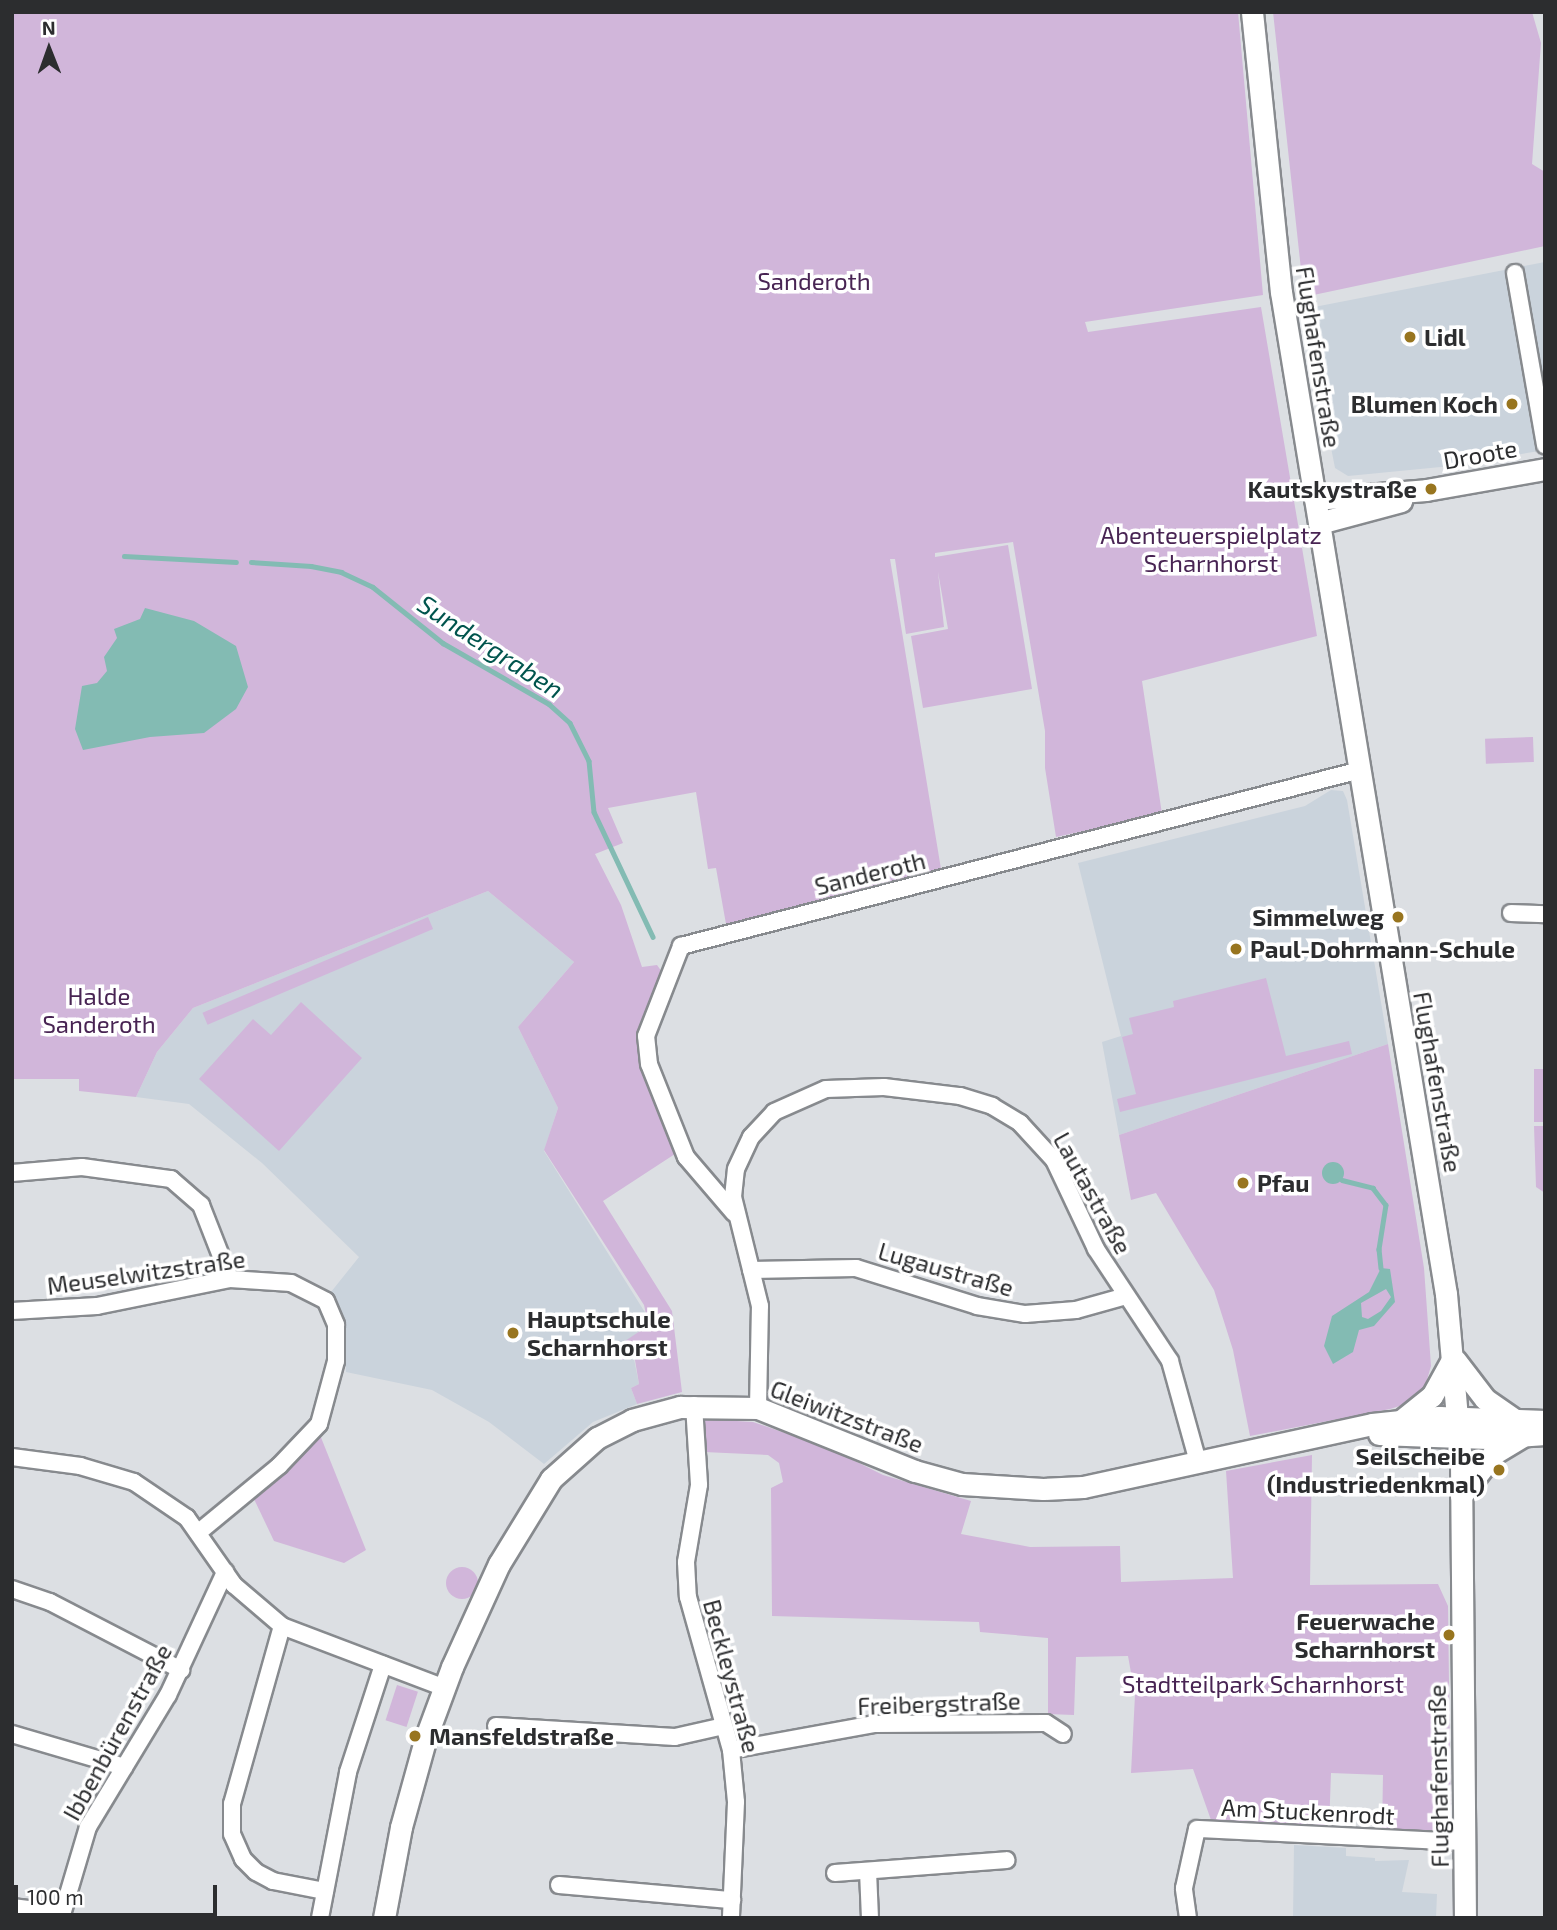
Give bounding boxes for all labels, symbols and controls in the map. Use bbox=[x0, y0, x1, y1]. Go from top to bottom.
north arrow bbox=[14, 14, 84, 84]
text: N bbox=[42, 16, 56, 39]
street label: Flughafenstraße bbox=[1290, 264, 1348, 450]
park label: Sanderoth bbox=[757, 267, 871, 295]
place label: Lidl bbox=[1424, 323, 1466, 351]
marker: Lidl bbox=[1402, 329, 1418, 345]
place label: Blumen Koch bbox=[1351, 390, 1498, 418]
marker: Blumen Koch bbox=[1504, 396, 1520, 412]
street label: Droote bbox=[1441, 433, 1519, 475]
place label: Kautskystraße bbox=[1247, 475, 1417, 503]
marker: Kautskystraße bbox=[1423, 481, 1439, 497]
park label: Abenteuerspielplatz Scharnhorst bbox=[1100, 521, 1322, 577]
water label: Sundergraben bbox=[412, 587, 570, 705]
street label: Sanderoth bbox=[812, 845, 928, 901]
place label: Simmelweg bbox=[1252, 903, 1384, 931]
marker: Simmelweg bbox=[1390, 909, 1406, 925]
place label: Paul-Dohrmann-Schule bbox=[1250, 935, 1515, 963]
marker: Paul-Dohrmann-Schule bbox=[1228, 941, 1244, 957]
park label: Halde Sanderoth bbox=[42, 982, 156, 1038]
street label: Flughafenstraße bbox=[1408, 989, 1468, 1175]
street label: Lautastraße bbox=[1048, 1127, 1138, 1259]
place label: Pfau bbox=[1257, 1169, 1309, 1197]
marker: Pfau bbox=[1235, 1175, 1251, 1191]
street label: Lugaustraße bbox=[875, 1236, 1017, 1302]
street label: Meuselwitzstraße bbox=[45, 1244, 247, 1300]
place label: Hauptschule Scharnhorst bbox=[527, 1305, 671, 1361]
marker: Hauptschule Scharnhorst bbox=[505, 1325, 521, 1341]
street label: Gleiwitzstraße bbox=[767, 1374, 927, 1458]
place label: Seilscheibe (Industriedenkmal) bbox=[1267, 1442, 1485, 1498]
marker: Seilscheibe (Industriedenkmal) bbox=[1491, 1462, 1507, 1478]
street label: Beckleystraße bbox=[698, 1596, 766, 1756]
place label: Feuerwache Scharnhorst bbox=[1295, 1607, 1435, 1663]
marker: Feuerwache Scharnhorst bbox=[1441, 1627, 1457, 1643]
street label: Ibbenbürenstraße bbox=[57, 1639, 177, 1825]
park label: Stadtteilpark Scharnhorst bbox=[1122, 1670, 1404, 1698]
street label: Flughafenstraße bbox=[1422, 1684, 1454, 1868]
street label: Freibergstraße bbox=[857, 1686, 1021, 1720]
place label: Mansfeldstraße bbox=[429, 1722, 614, 1750]
marker: Mansfeldstraße bbox=[407, 1728, 423, 1744]
street label: Am Stuckenrodt bbox=[1221, 1792, 1395, 1830]
scale bar bbox=[18, 1870, 220, 1914]
text: 100 m bbox=[27, 1884, 84, 1909]

